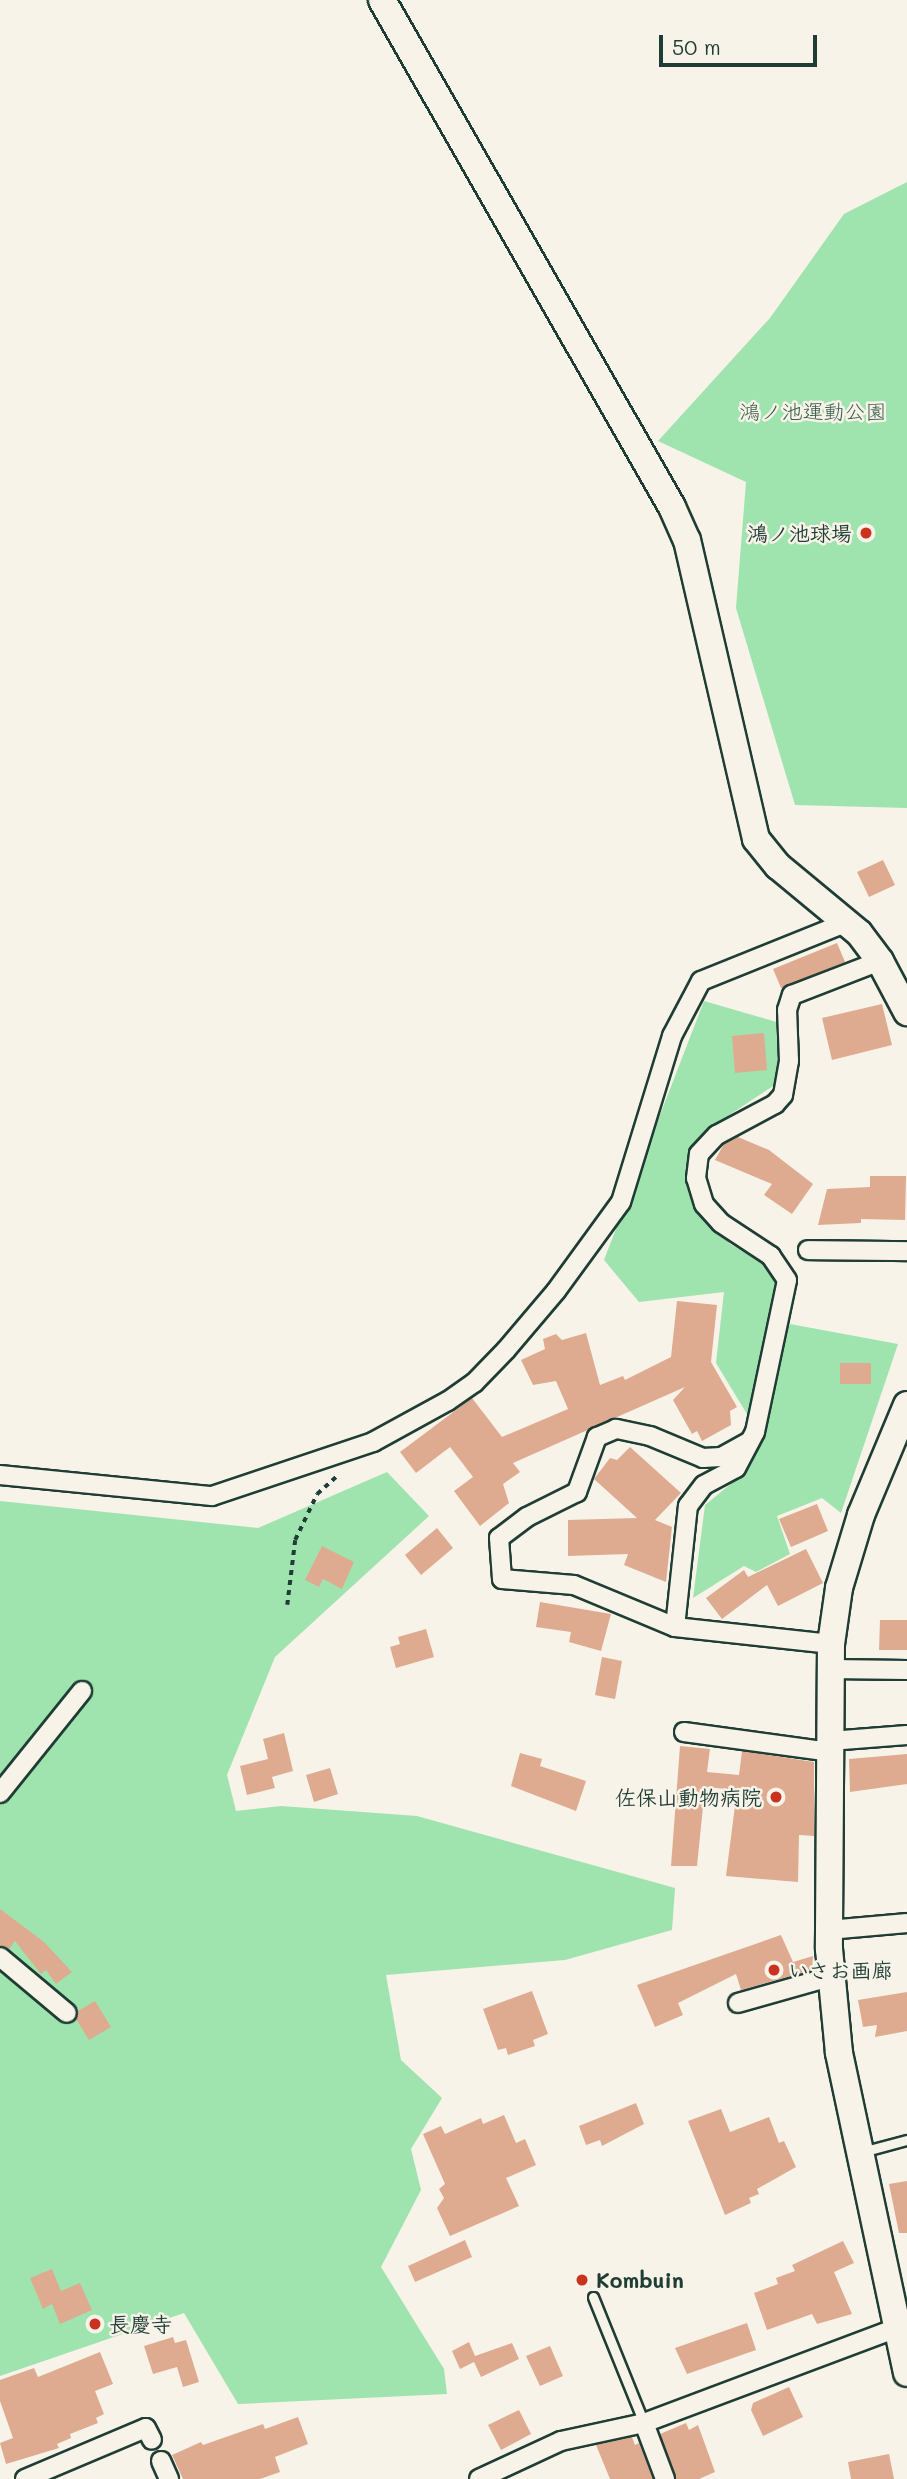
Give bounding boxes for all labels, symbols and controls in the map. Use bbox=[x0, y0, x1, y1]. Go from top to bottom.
scale bar bbox=[662, 21, 820, 65]
text: 50 m bbox=[672, 33, 721, 60]
park label: 鴻ノ池運動公園 bbox=[740, 398, 886, 424]
place label: 鴻ノ池球場 bbox=[747, 520, 852, 546]
marker: 鴻ノ池球場 bbox=[858, 525, 874, 541]
place label: 佐保山動物病院 bbox=[615, 1784, 762, 1810]
marker: 佐保山動物病院 bbox=[768, 1789, 784, 1805]
place label: いさお画廊 bbox=[788, 1957, 893, 1983]
marker: いさお画廊 bbox=[766, 1962, 782, 1978]
place label: Kombuin bbox=[596, 2267, 684, 2293]
marker: Kombuin bbox=[574, 2272, 590, 2288]
place label: 長慶寺 bbox=[109, 2311, 172, 2337]
marker: 長慶寺 bbox=[87, 2316, 103, 2332]

